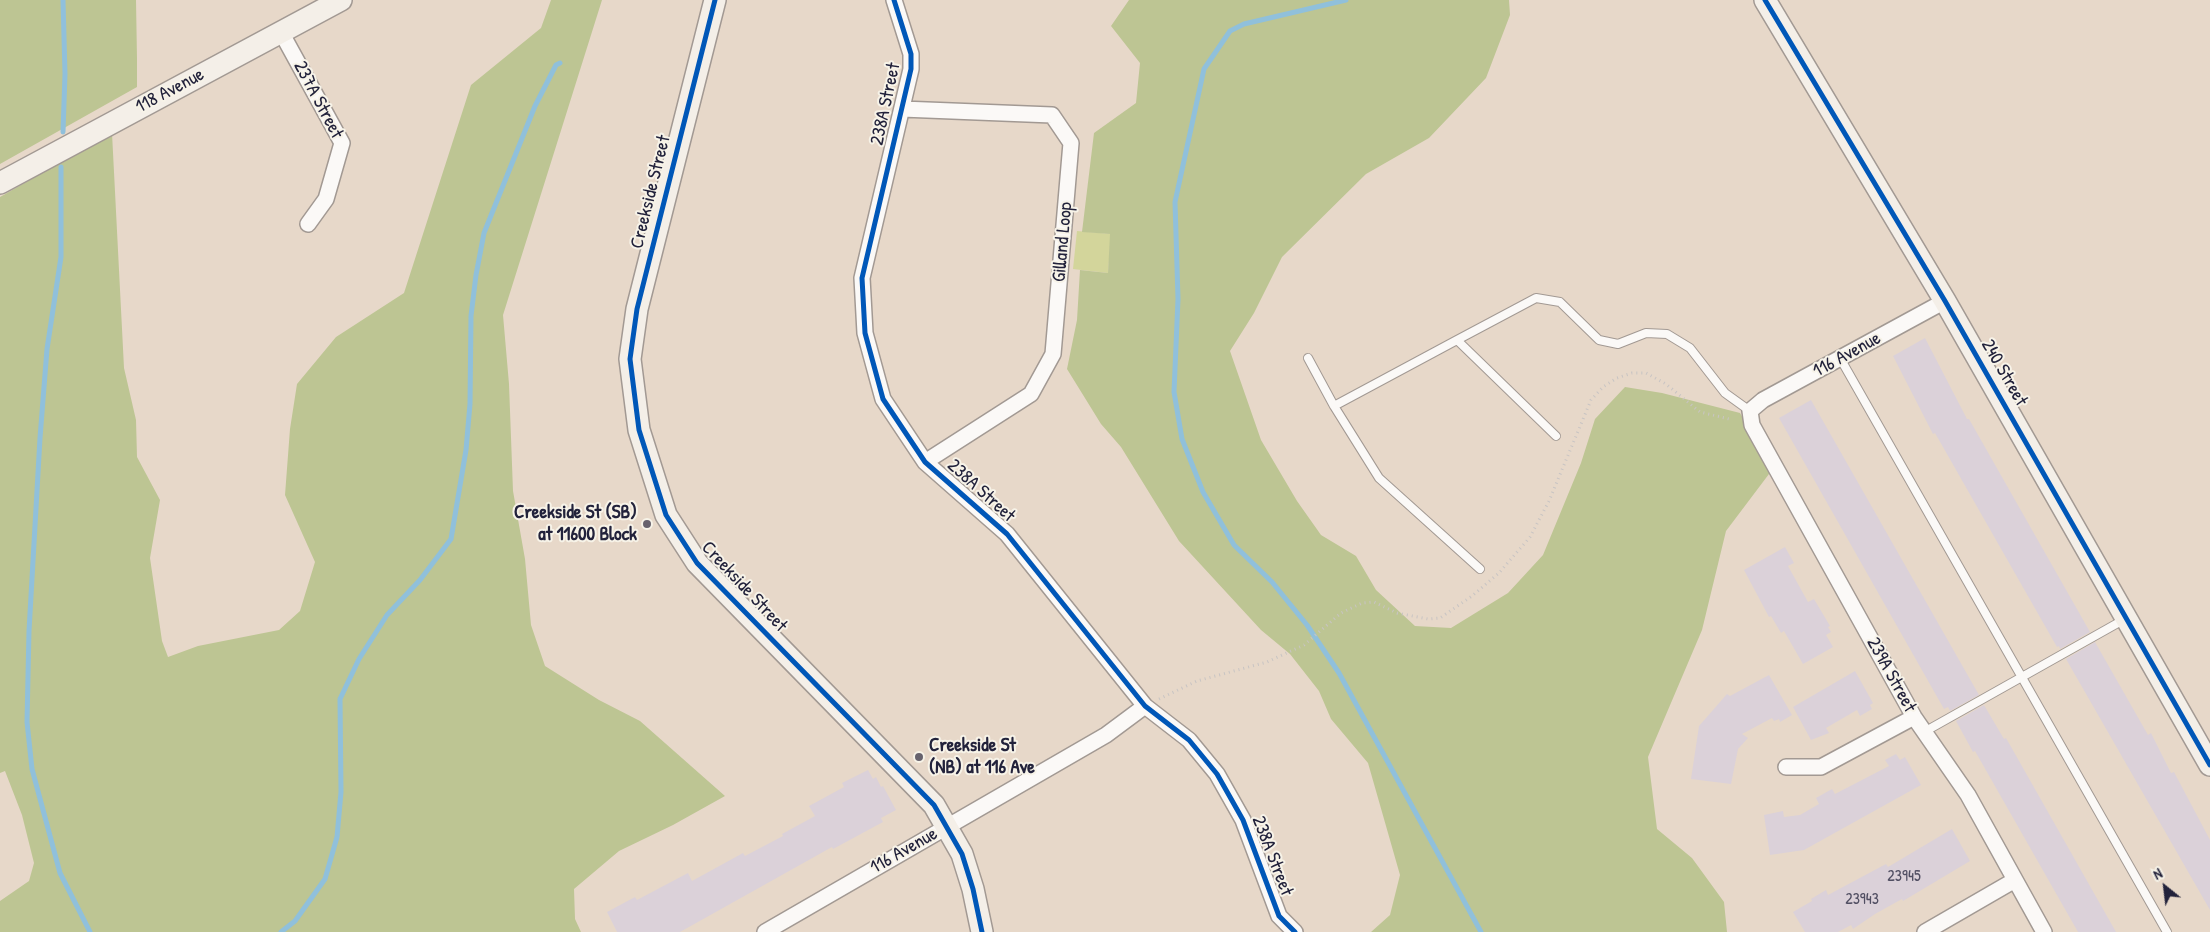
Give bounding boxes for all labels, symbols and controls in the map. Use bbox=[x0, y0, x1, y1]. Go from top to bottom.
street label: 237A Street bbox=[288, 57, 348, 143]
street label: 238A Street bbox=[866, 61, 906, 147]
street label: 118 Avenue bbox=[132, 63, 208, 119]
street label: Creekside Street bbox=[626, 133, 676, 251]
street label: Gilland Loop bbox=[1048, 201, 1078, 283]
street label: 116 Avenue bbox=[1809, 327, 1885, 383]
street label: 240 Street bbox=[1976, 336, 2032, 410]
street label: 238A Street bbox=[942, 455, 1020, 527]
place label: Creekside St (SB) at 11600 Block bbox=[514, 502, 637, 546]
marker: Creekside St (SB) at 11600 Block bbox=[641, 518, 653, 530]
street label: Creekside Street bbox=[696, 537, 792, 637]
street label: 239A Street bbox=[1861, 634, 1921, 716]
place label: Creekside St (NB) at 116 Ave bbox=[929, 735, 1035, 779]
marker: Creekside St (NB) at 116 Ave bbox=[913, 751, 925, 763]
street label: 238A Street bbox=[1246, 813, 1298, 899]
street label: 116 Avenue bbox=[866, 823, 942, 879]
north arrow bbox=[2140, 862, 2190, 912]
text: N bbox=[2150, 863, 2165, 884]
house number: 23945 bbox=[1887, 867, 1921, 887]
house number: 23943 bbox=[1845, 890, 1879, 910]

